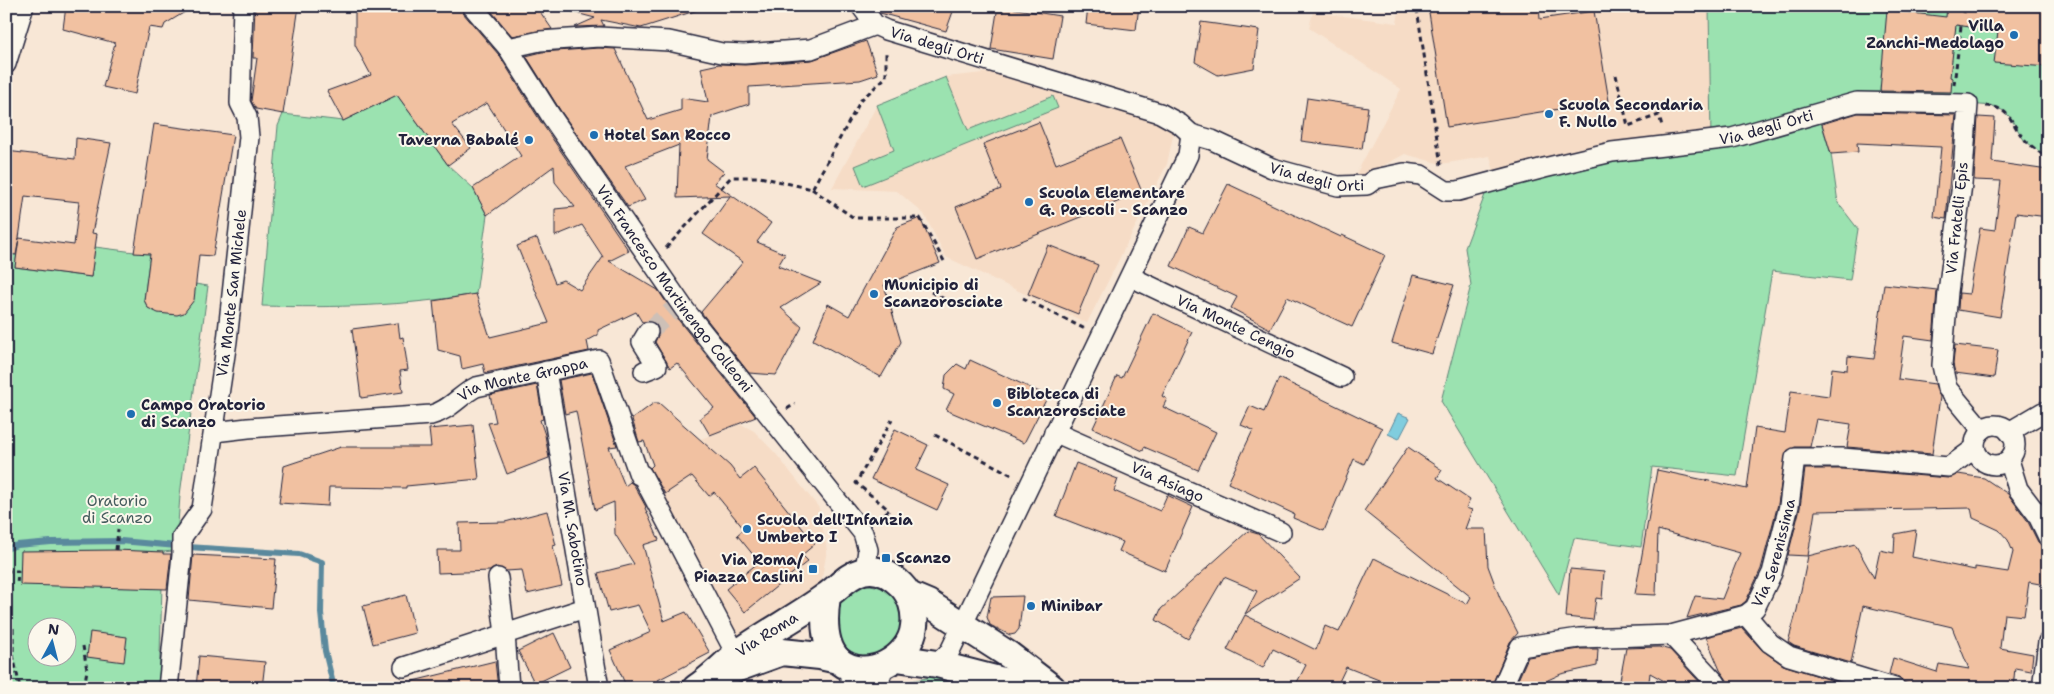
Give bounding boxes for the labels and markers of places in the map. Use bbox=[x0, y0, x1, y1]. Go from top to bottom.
place label: Villa Zanchi-Medolago bbox=[1866, 16, 2005, 53]
marker: Villa Zanchi-Medolago bbox=[2008, 29, 2020, 41]
place label: Scuola Secondaria F. Nullo bbox=[1559, 95, 1704, 132]
marker: Scuola Secondaria F. Nullo bbox=[1543, 108, 1555, 120]
place label: Hotel San Rocco bbox=[604, 125, 731, 145]
marker: Hotel San Rocco bbox=[588, 129, 600, 141]
place label: Taverna Babalé bbox=[398, 130, 519, 150]
marker: Taverna Babalé bbox=[523, 134, 535, 146]
place label: Scuola Elementare G. Pascoli - Scanzo bbox=[1039, 183, 1188, 220]
marker: Scuola Elementare G. Pascoli - Scanzo bbox=[1023, 196, 1035, 208]
place label: Municipio di Scanzorosciate bbox=[884, 275, 1003, 312]
marker: Municipio di Scanzorosciate bbox=[868, 288, 880, 300]
place label: Bibloteca di Scanzorosciate bbox=[1007, 384, 1126, 421]
place label: Campo Oratorio di Scanzo bbox=[141, 395, 266, 432]
marker: Bibloteca di Scanzorosciate bbox=[991, 397, 1003, 409]
marker: Campo Oratorio di Scanzo bbox=[125, 408, 137, 420]
place label: Scuola dell'Infanzia Umberto I bbox=[757, 510, 913, 547]
marker: Scuola dell'Infanzia Umberto I bbox=[741, 523, 753, 535]
place label: Scanzo bbox=[896, 548, 951, 568]
place label: Via Roma/ Piazza Caslini bbox=[694, 550, 805, 587]
marker: Scanzo bbox=[880, 552, 892, 564]
marker: Via Roma/ Piazza Caslini bbox=[807, 563, 819, 575]
place label: Minibar bbox=[1041, 596, 1103, 616]
marker: Minibar bbox=[1025, 600, 1037, 612]

